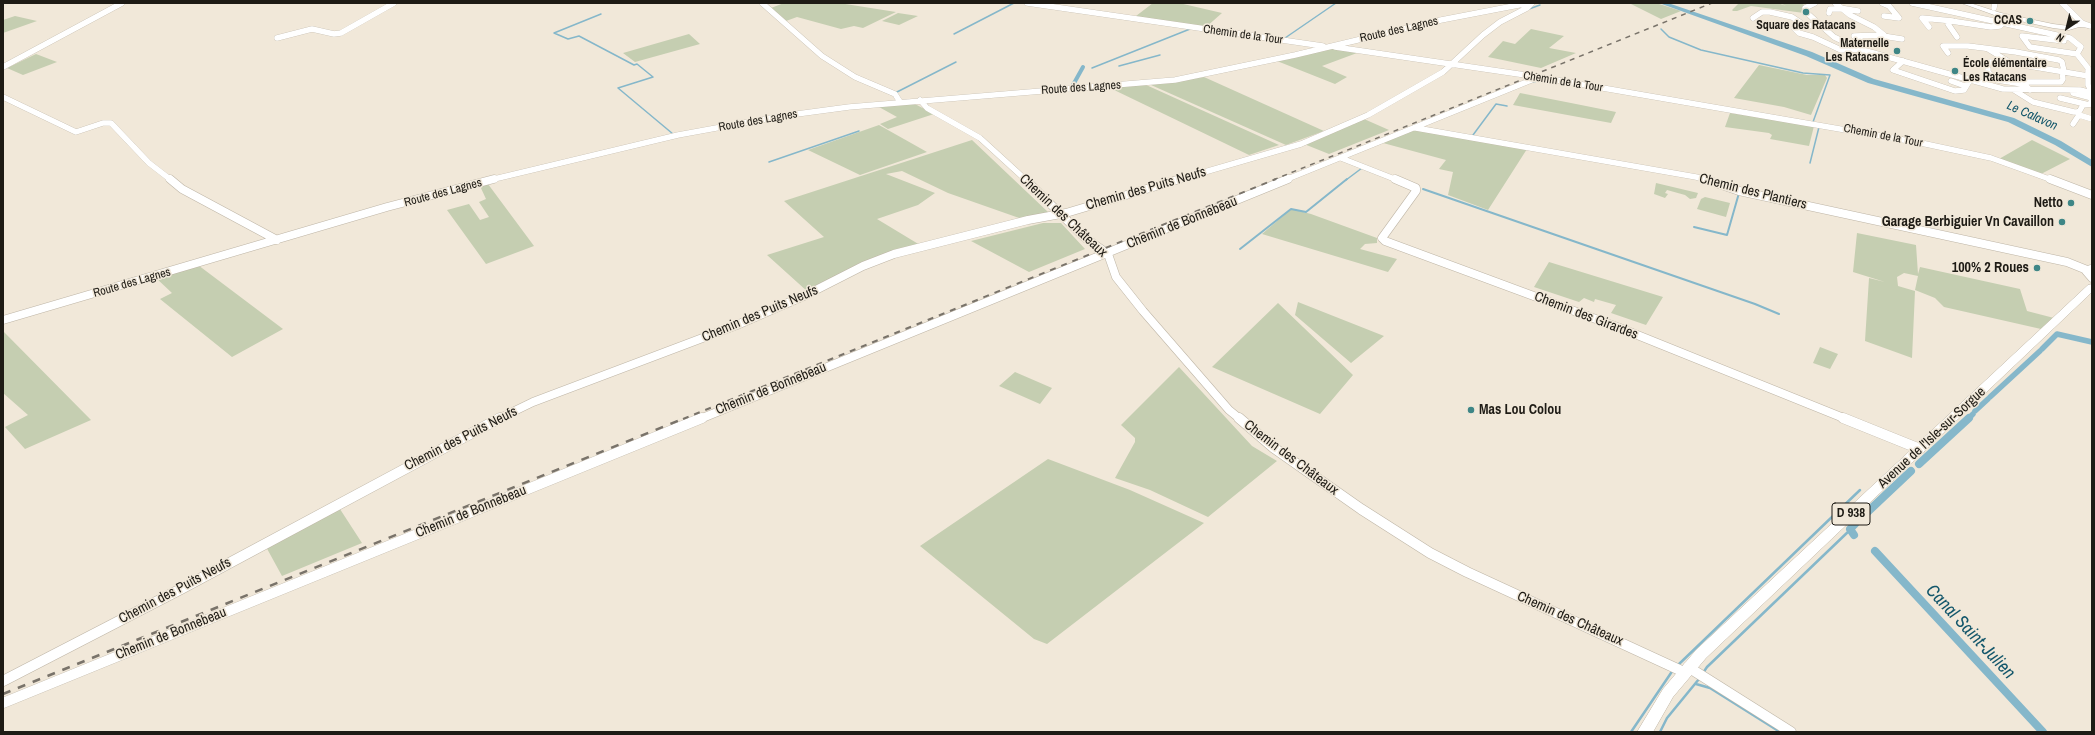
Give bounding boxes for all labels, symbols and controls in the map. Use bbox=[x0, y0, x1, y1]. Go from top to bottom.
marker: Square des Ratacans bbox=[1801, 7, 1811, 17]
north arrow bbox=[2047, 8, 2087, 48]
street label: Route des Lagnes bbox=[1358, 14, 1440, 46]
place label: CCAS bbox=[1994, 14, 2022, 28]
marker: CCAS bbox=[2025, 16, 2035, 26]
place label: Square des Ratacans bbox=[1756, 19, 1856, 33]
street label: Chemin de la Tour bbox=[1202, 22, 1284, 48]
text: N bbox=[2053, 30, 2067, 45]
place label: Maternelle Les Ratacans bbox=[1826, 37, 1889, 65]
marker: Maternelle Les Ratacans bbox=[1892, 46, 1902, 56]
place label: École élémentaire Les Ratacans bbox=[1963, 57, 2047, 85]
marker: École élémentaire Les Ratacans bbox=[1950, 66, 1960, 76]
street label: Chemin de la Tour bbox=[1522, 69, 1604, 95]
street label: Route des Lagnes bbox=[1041, 78, 1121, 98]
water label: Le Calavon bbox=[2004, 98, 2060, 134]
street label: Route des Lagnes bbox=[717, 107, 799, 135]
street label: Chemin de la Tour bbox=[1842, 121, 1924, 151]
street label: Chemin des Puits Neufs bbox=[1084, 164, 1208, 214]
street label: Chemin des Plantiers bbox=[1697, 170, 1809, 214]
street label: Chemin des Châteaux bbox=[1016, 171, 1110, 261]
street label: Route des Lagnes bbox=[403, 176, 483, 210]
street label: Chemin de Bonnebeau bbox=[1124, 193, 1240, 253]
place label: Netto bbox=[2034, 195, 2063, 211]
marker: Netto bbox=[2066, 198, 2076, 208]
place label: Garage Berbiguier Vn Cavaillon bbox=[1882, 214, 2054, 230]
marker: Garage Berbiguier Vn Cavaillon bbox=[2057, 217, 2067, 227]
place label: 100% 2 Roues bbox=[1952, 260, 2029, 276]
marker: 100% 2 Roues bbox=[2032, 263, 2042, 273]
street label: Route des Lagnes bbox=[92, 265, 172, 301]
street label: Chemin des Puits Neufs bbox=[699, 282, 821, 346]
street label: Chemin des Girardes bbox=[1532, 288, 1640, 344]
street label: Chemin de Bonnebeau bbox=[713, 359, 829, 419]
street label: Avenue de l'Isle-sur-Sorgue bbox=[1875, 384, 1989, 492]
place label: Mas Lou Colou bbox=[1479, 402, 1561, 418]
street label: Chemin des Puits Neufs bbox=[402, 403, 520, 475]
marker: Mas Lou Colou bbox=[1466, 405, 1476, 415]
street label: Chemin des Châteaux bbox=[1240, 417, 1342, 499]
street label: Chemin de Bonnebeau bbox=[413, 482, 529, 542]
road number: D 938 bbox=[1832, 503, 1870, 525]
street label: Chemin des Puits Neufs bbox=[116, 554, 234, 628]
water label: Canal Saint-Julien bbox=[1921, 580, 2019, 684]
street label: Chemin des Châteaux bbox=[1514, 588, 1626, 650]
street label: Chemin de Bonnebeau bbox=[113, 604, 229, 664]

